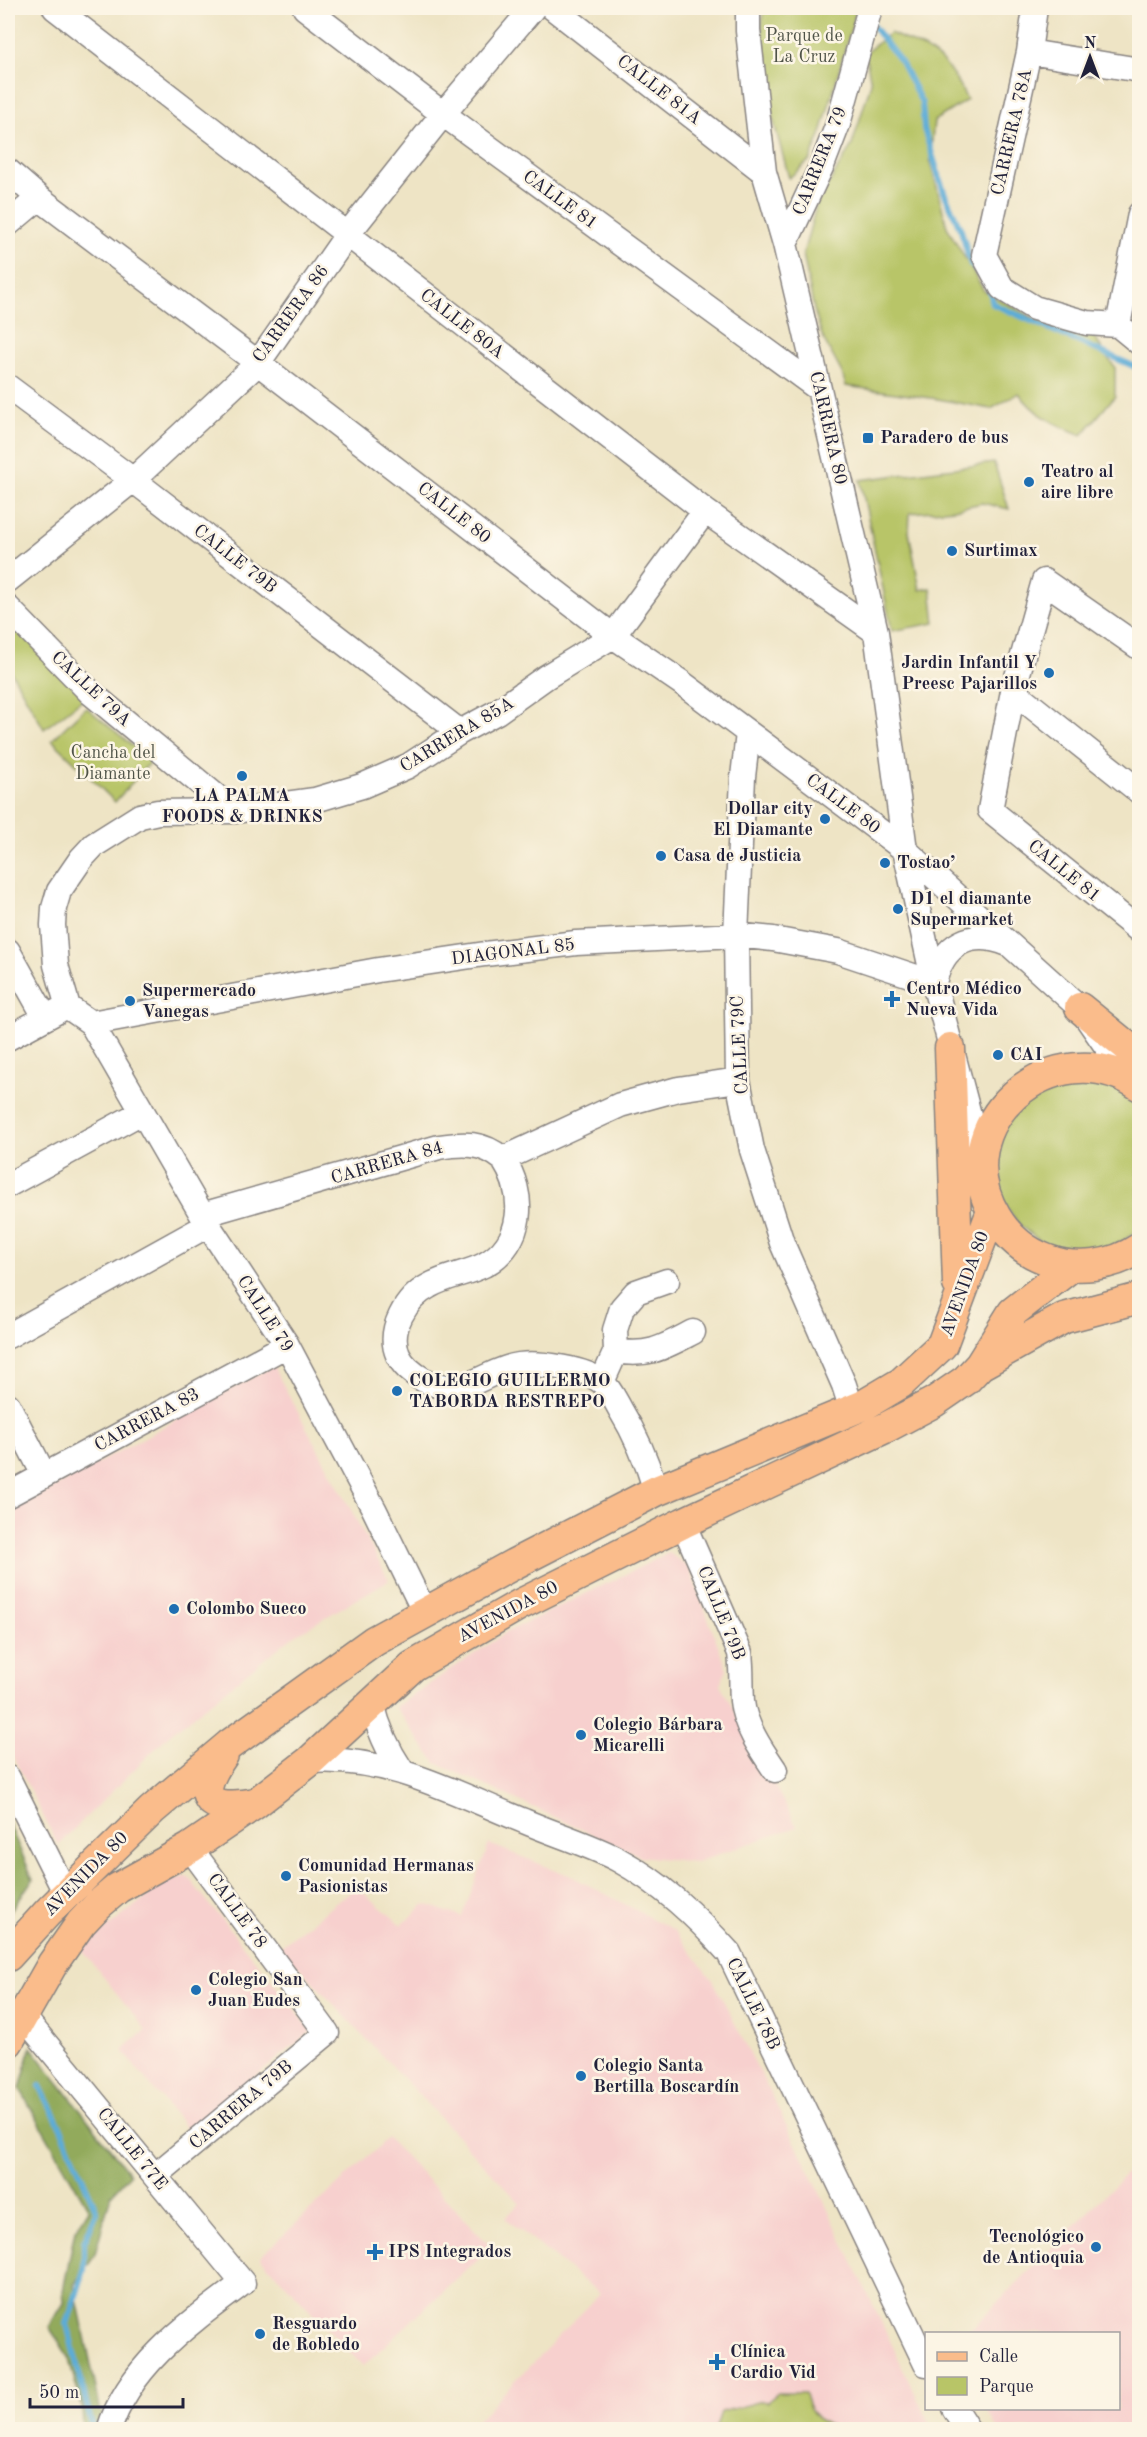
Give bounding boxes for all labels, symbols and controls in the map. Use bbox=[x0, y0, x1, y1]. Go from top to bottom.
park label: Parque de La Cruz bbox=[765, 27, 843, 66]
north arrow bbox=[1060, 27, 1120, 87]
text: N bbox=[1084, 36, 1097, 52]
street label: CALLE 81A bbox=[614, 52, 705, 128]
street label: CARRERA 78A bbox=[989, 67, 1035, 197]
street label: CARRERA 79 bbox=[790, 104, 850, 218]
street label: CALLE 81 bbox=[519, 167, 601, 233]
street label: CARRERA 86 bbox=[250, 262, 332, 366]
street label: CALLE 80A bbox=[417, 286, 508, 362]
street label: CARRERA 80 bbox=[806, 370, 850, 486]
place label: Paradero de bus bbox=[880, 429, 1009, 447]
marker: Paradero de bus bbox=[861, 431, 875, 445]
place label: Teatro al aire libre bbox=[1041, 463, 1114, 502]
marker: Teatro al aire libre bbox=[1022, 475, 1036, 489]
street label: CALLE 80 bbox=[414, 479, 494, 547]
street label: CALLE 79B bbox=[190, 521, 280, 597]
place label: Surtimax bbox=[964, 542, 1038, 560]
marker: Surtimax bbox=[945, 544, 959, 558]
street label: CALLE 79A bbox=[48, 648, 134, 730]
place label: Jardin Infantil Y Preesc Pajarillos bbox=[901, 654, 1037, 693]
marker: Jardin Infantil Y Preesc Pajarillos bbox=[1042, 666, 1056, 680]
street label: CARRERA 85A bbox=[397, 694, 517, 776]
park label: Cancha del Diamante bbox=[71, 744, 156, 783]
marker: LA PALMA FOODS & DRINKS bbox=[235, 769, 249, 783]
street label: CALLE 80 bbox=[803, 771, 883, 837]
place label: LA PALMA FOODS & DRINKS bbox=[161, 787, 323, 826]
place label: Dollar city El Diamante bbox=[713, 800, 813, 839]
marker: Dollar city El Diamante bbox=[818, 812, 832, 826]
street label: CALLE 81 bbox=[1024, 837, 1104, 905]
place label: Casa de Justicia bbox=[673, 847, 801, 865]
marker: Casa de Justicia bbox=[654, 849, 668, 863]
place label: Tostao’ bbox=[897, 854, 955, 872]
marker: Tostao’ bbox=[878, 856, 892, 870]
place label: D1 el diamante Supermarket bbox=[910, 890, 1031, 929]
marker: D1 el diamante Supermarket bbox=[891, 902, 905, 916]
street label: DIAGONAL 85 bbox=[450, 935, 576, 969]
place label: Centro Médico Nueva Vida bbox=[906, 980, 1022, 1019]
place label: Supermercado Vanegas bbox=[142, 982, 256, 1021]
marker: Centro Médico Nueva Vida bbox=[883, 990, 901, 1008]
marker: Supermercado Vanegas bbox=[123, 994, 137, 1008]
street label: CALLE 79C bbox=[728, 995, 752, 1095]
place label: CAI bbox=[1010, 1046, 1042, 1064]
marker: CAI bbox=[991, 1048, 1005, 1062]
street label: CARRERA 84 bbox=[329, 1138, 445, 1188]
street label: AVENIDA 80 bbox=[938, 1229, 992, 1339]
street label: CALLE 79 bbox=[234, 1272, 296, 1356]
place label: COLEGIO GUILLERMO TABORDA RESTREPO bbox=[409, 1372, 611, 1411]
marker: COLEGIO GUILLERMO TABORDA RESTREPO bbox=[390, 1384, 404, 1398]
street label: CARRERA 83 bbox=[92, 1385, 202, 1455]
street label: CALLE 79B bbox=[694, 1563, 748, 1663]
street label: AVENIDA 80 bbox=[455, 1578, 561, 1646]
place label: Colombo Sueco bbox=[186, 1600, 307, 1618]
marker: Colombo Sueco bbox=[167, 1602, 181, 1616]
place label: Colegio Bárbara Micarelli bbox=[593, 1716, 723, 1755]
marker: Colegio Bárbara Micarelli bbox=[574, 1728, 588, 1742]
street label: AVENIDA 80 bbox=[41, 1829, 131, 1919]
place label: Comunidad Hermanas Pasionistas bbox=[298, 1857, 474, 1896]
marker: Comunidad Hermanas Pasionistas bbox=[279, 1869, 293, 1883]
street label: CALLE 78 bbox=[204, 1870, 270, 1952]
street label: CALLE 78B bbox=[723, 1955, 783, 2053]
place label: Colegio San Juan Eudes bbox=[208, 1971, 303, 2010]
marker: Colegio San Juan Eudes bbox=[189, 1983, 203, 1997]
street label: CARRERA 79B bbox=[186, 2057, 296, 2153]
place label: Colegio Santa Bertilla Boscardín bbox=[593, 2057, 739, 2096]
marker: Colegio Santa Bertilla Boscardín bbox=[574, 2069, 588, 2083]
street label: CALLE 77E bbox=[94, 2105, 170, 2193]
place label: Tecnológico de Antioquia bbox=[982, 2228, 1084, 2267]
marker: Tecnológico de Antioquia bbox=[1089, 2240, 1103, 2254]
marker: IPS Integrados bbox=[366, 2243, 384, 2261]
place label: IPS Integrados bbox=[388, 2243, 511, 2261]
place label: Resguardo de Robledo bbox=[272, 2315, 360, 2354]
marker: Resguardo de Robledo bbox=[253, 2327, 267, 2341]
legend bbox=[925, 2332, 1120, 2410]
place label: Clínica Cardio Vid bbox=[730, 2343, 816, 2382]
text: Calle bbox=[979, 2348, 1018, 2366]
marker: Clínica Cardio Vid bbox=[708, 2353, 726, 2371]
scale bar bbox=[30, 2371, 183, 2409]
text: Parque bbox=[979, 2378, 1034, 2396]
text: 50 m bbox=[39, 2384, 79, 2402]

